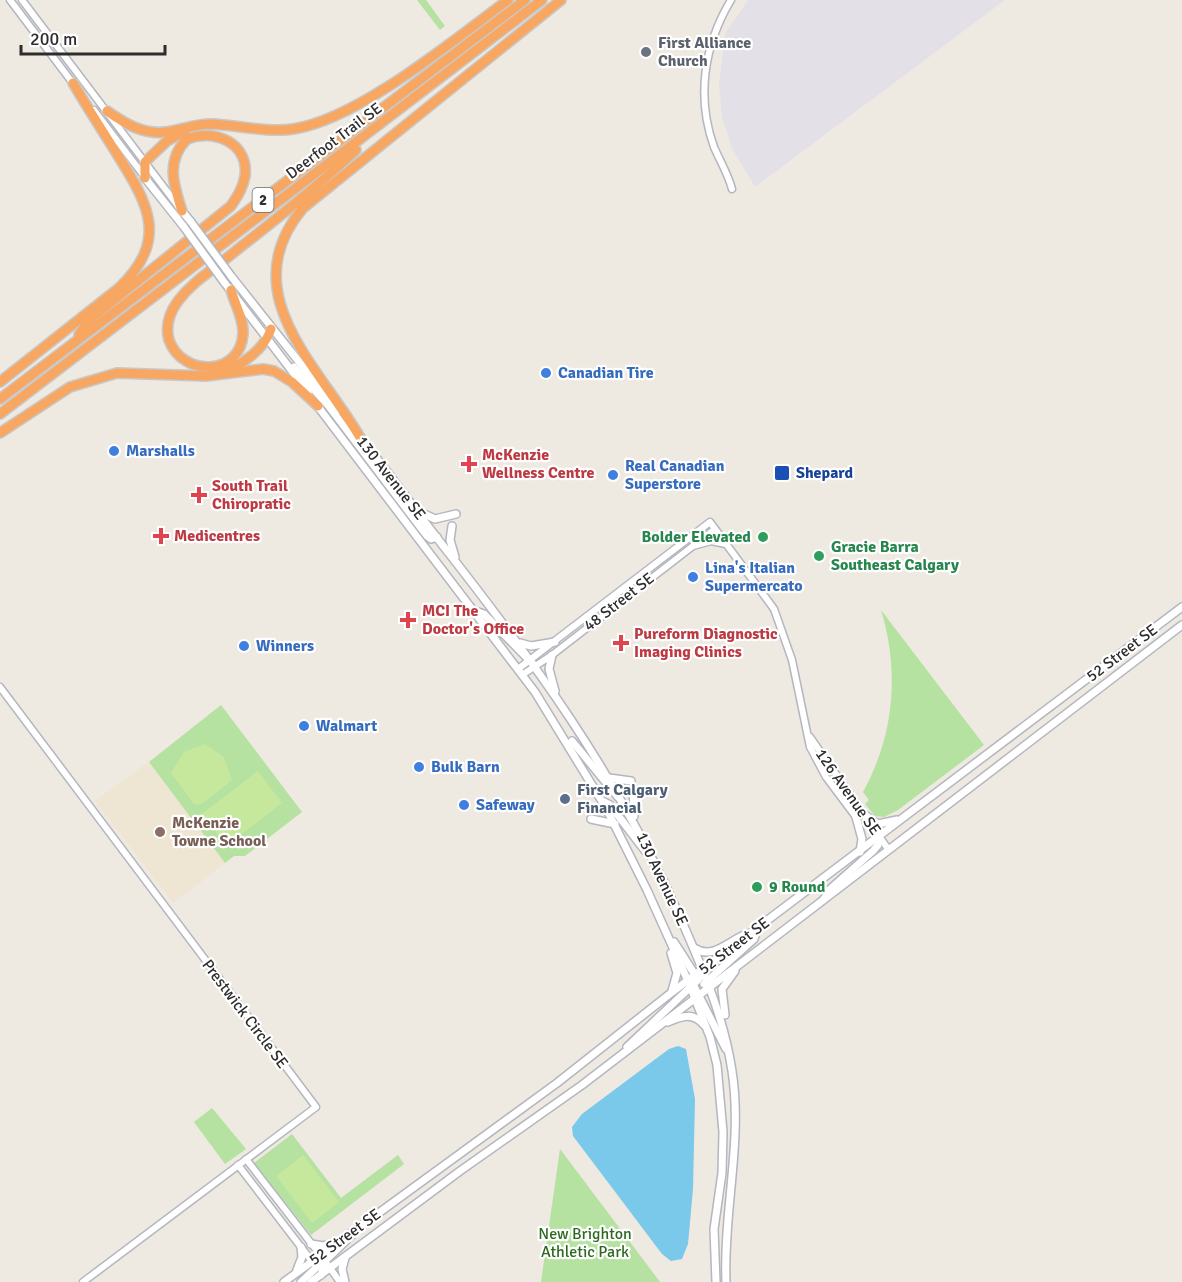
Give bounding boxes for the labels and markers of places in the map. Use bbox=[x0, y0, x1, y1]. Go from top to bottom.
place label: First Alliance Church bbox=[658, 33, 751, 71]
marker: First Alliance Church bbox=[639, 45, 653, 59]
place label: Canadian Tire bbox=[558, 363, 654, 383]
marker: Canadian Tire bbox=[539, 366, 553, 380]
place label: Marshalls bbox=[126, 441, 195, 461]
marker: Marshalls bbox=[107, 444, 121, 458]
place label: McKenzie Wellness Centre bbox=[482, 445, 595, 483]
marker: McKenzie Wellness Centre bbox=[460, 455, 478, 473]
place label: Real Canadian Superstore bbox=[625, 456, 725, 494]
place label: Shepard bbox=[796, 463, 854, 483]
marker: Shepard bbox=[773, 464, 791, 482]
marker: Real Canadian Superstore bbox=[606, 468, 620, 482]
place label: South Trail Chiropratic bbox=[212, 476, 291, 514]
marker: South Trail Chiropratic bbox=[190, 486, 208, 504]
place label: Medicentres bbox=[174, 526, 260, 546]
marker: Medicentres bbox=[152, 527, 170, 545]
place label: Bolder Elevated bbox=[642, 527, 751, 547]
marker: Bolder Elevated bbox=[756, 530, 770, 544]
place label: Gracie Barra Southeast Calgary bbox=[831, 537, 959, 575]
marker: Gracie Barra Southeast Calgary bbox=[812, 549, 826, 563]
place label: Lina's Italian Supermercato bbox=[705, 558, 803, 596]
marker: Lina's Italian Supermercato bbox=[686, 570, 700, 584]
place label: MCI The Doctor's Office bbox=[422, 601, 524, 639]
marker: MCI The Doctor's Office bbox=[399, 611, 417, 629]
place label: Pureform Diagnostic Imaging Clinics bbox=[634, 624, 778, 662]
marker: Pureform Diagnostic Imaging Clinics bbox=[612, 634, 630, 652]
place label: Winners bbox=[256, 636, 314, 656]
marker: Winners bbox=[237, 639, 251, 653]
place label: Walmart bbox=[316, 716, 377, 736]
marker: Walmart bbox=[297, 719, 311, 733]
place label: Bulk Barn bbox=[431, 757, 500, 777]
marker: Bulk Barn bbox=[412, 760, 426, 774]
place label: First Calgary Financial bbox=[577, 780, 668, 818]
marker: First Calgary Financial bbox=[558, 792, 572, 806]
place label: Safeway bbox=[476, 795, 535, 815]
marker: Safeway bbox=[457, 798, 471, 812]
place label: McKenzie Towne School bbox=[172, 813, 266, 851]
marker: McKenzie Towne School bbox=[153, 825, 167, 839]
place label: 9 Round bbox=[769, 877, 826, 897]
marker: 9 Round bbox=[750, 880, 764, 894]

